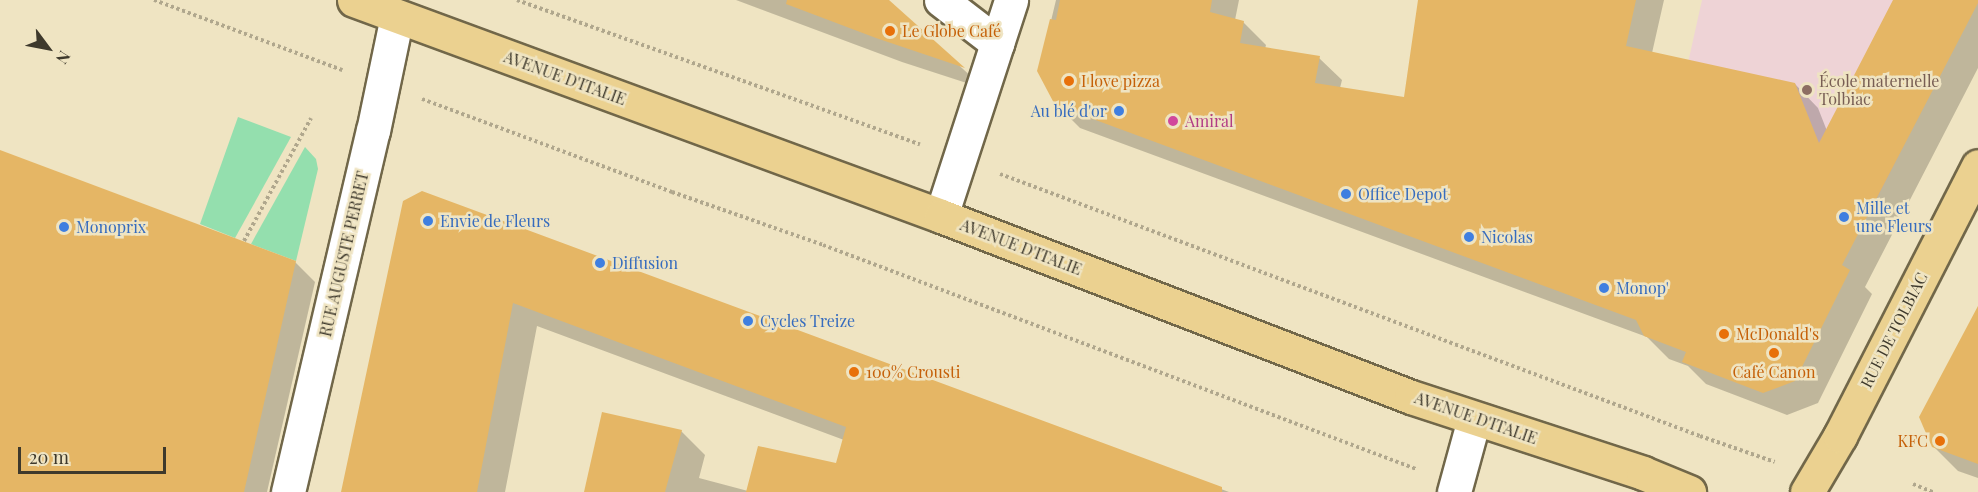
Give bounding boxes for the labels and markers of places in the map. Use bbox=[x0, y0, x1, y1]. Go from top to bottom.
place label: Le Globe Café bbox=[902, 21, 1001, 41]
marker: Le Globe Café bbox=[883, 24, 897, 38]
place label: I love pizza bbox=[1081, 71, 1160, 91]
place label: École maternelle Tolbiac bbox=[1819, 71, 1939, 109]
marker: I love pizza bbox=[1062, 74, 1076, 88]
marker: École maternelle Tolbiac bbox=[1800, 83, 1814, 97]
place label: Au blé d'or bbox=[1031, 101, 1107, 121]
marker: Au blé d'or bbox=[1112, 104, 1126, 118]
place label: Amiral bbox=[1185, 111, 1234, 131]
marker: Amiral bbox=[1166, 114, 1180, 128]
place label: Office Depot bbox=[1358, 184, 1448, 204]
marker: Office Depot bbox=[1339, 187, 1353, 201]
place label: Mille et une Fleurs bbox=[1856, 198, 1932, 236]
marker: Mille et une Fleurs bbox=[1837, 210, 1851, 224]
place label: Envie de Fleurs bbox=[440, 211, 550, 231]
marker: Envie de Fleurs bbox=[421, 214, 435, 228]
place label: Monoprix bbox=[76, 217, 146, 237]
marker: Monoprix bbox=[57, 220, 71, 234]
place label: Nicolas bbox=[1481, 227, 1533, 247]
marker: Nicolas bbox=[1462, 230, 1476, 244]
place label: Diffusion bbox=[612, 253, 678, 273]
marker: Diffusion bbox=[593, 256, 607, 270]
place label: Monop' bbox=[1616, 278, 1669, 298]
marker: Monop' bbox=[1597, 281, 1611, 295]
place label: Cycles Treize bbox=[760, 311, 856, 331]
marker: Cycles Treize bbox=[741, 314, 755, 328]
place label: McDonald's bbox=[1736, 324, 1819, 344]
marker: McDonald's bbox=[1717, 327, 1731, 341]
marker: Café Canon bbox=[1767, 346, 1781, 360]
place label: 100% Crousti bbox=[866, 362, 960, 382]
place label: Café Canon bbox=[1733, 362, 1815, 382]
marker: 100% Crousti bbox=[847, 365, 861, 379]
place label: KFC bbox=[1898, 431, 1928, 451]
marker: KFC bbox=[1933, 434, 1947, 448]

